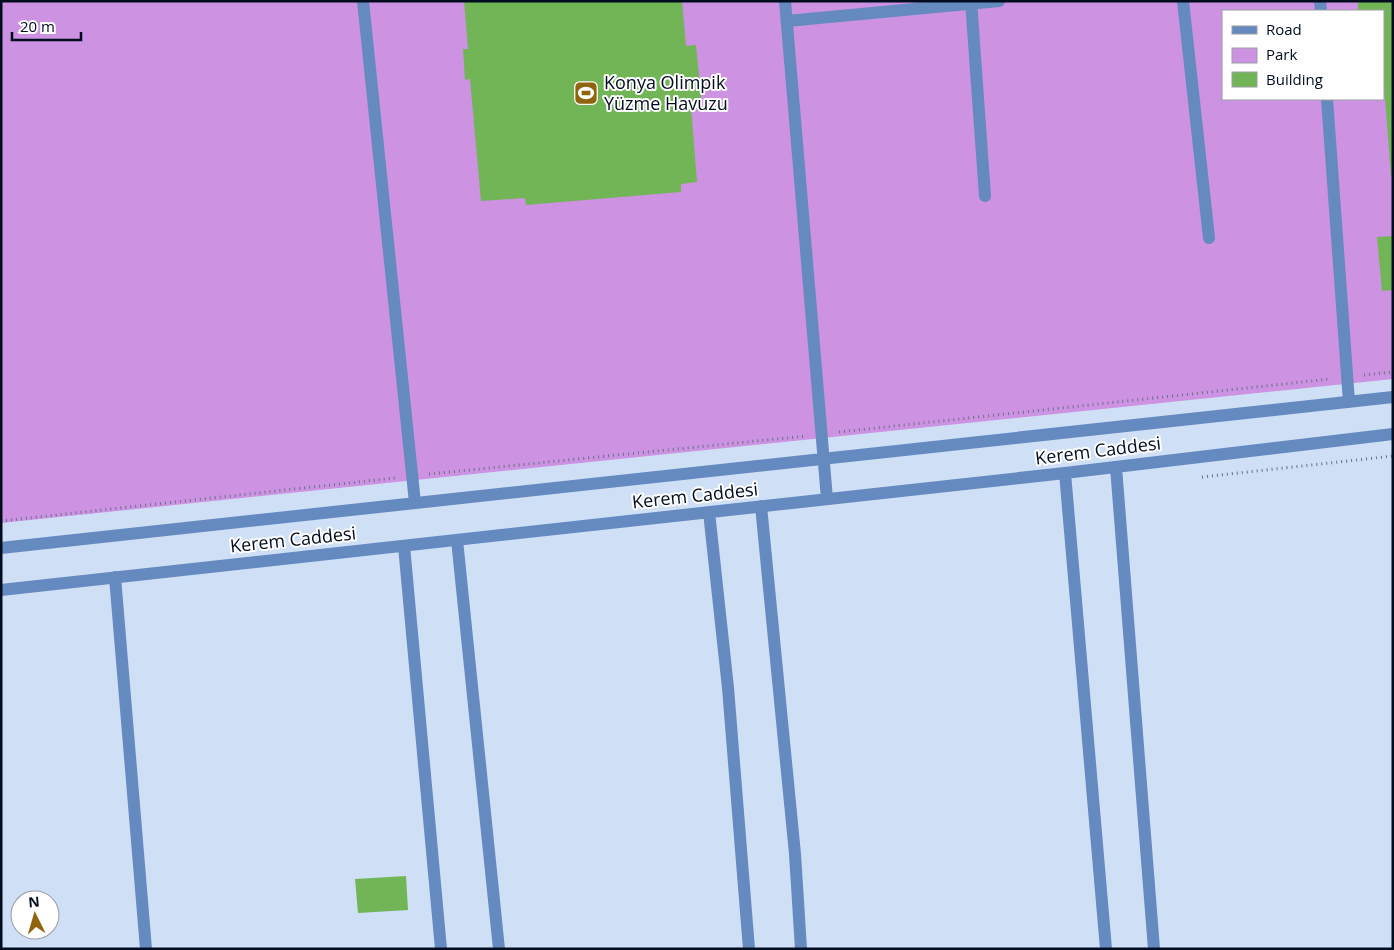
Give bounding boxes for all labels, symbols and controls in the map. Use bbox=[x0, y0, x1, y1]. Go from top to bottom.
scale bar bbox=[12, 10, 81, 42]
legend bbox=[1222, 10, 1384, 100]
text: 20 m bbox=[20, 16, 55, 36]
text: Road bbox=[1266, 19, 1302, 39]
text: Park bbox=[1266, 44, 1297, 64]
text: Building bbox=[1266, 69, 1323, 89]
place label: Konya Olimpik Yüzme Havuzu bbox=[604, 70, 728, 115]
sports icon: Konya Olimpik Yüzme Havuzu bbox=[573, 80, 599, 106]
street label: Kerem Caddesi bbox=[1034, 430, 1162, 470]
street label: Kerem Caddesi bbox=[631, 476, 759, 514]
street label: Kerem Caddesi bbox=[229, 520, 357, 558]
north arrow bbox=[10, 890, 60, 940]
text: N bbox=[27, 892, 40, 912]

